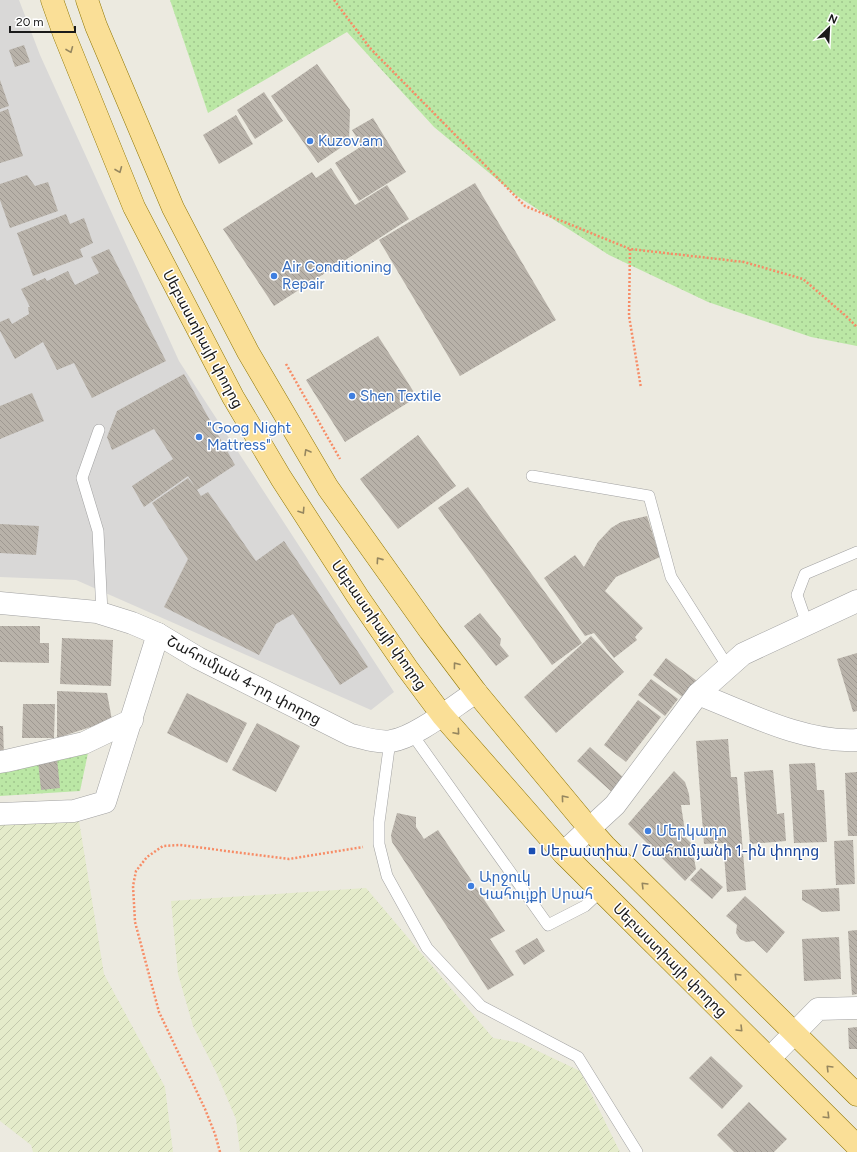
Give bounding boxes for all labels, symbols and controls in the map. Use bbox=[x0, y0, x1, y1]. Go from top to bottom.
scale bar bbox=[10, 8, 75, 34]
north arrow bbox=[809, 8, 849, 48]
text: N bbox=[826, 12, 839, 27]
text: 20 m bbox=[16, 15, 44, 29]
one-way arrow bbox=[65, 45, 73, 53]
place label: Kuzov.am bbox=[318, 132, 383, 150]
marker: Kuzov.am bbox=[305, 136, 315, 146]
one-way arrow bbox=[114, 166, 122, 174]
place label: Air Conditioning Repair bbox=[282, 258, 391, 293]
street label: Սեբաստիայի փողոց bbox=[159, 267, 247, 411]
marker: Air Conditioning Repair bbox=[269, 271, 279, 281]
place label: Shen Textile bbox=[360, 387, 441, 405]
marker: Shen Textile bbox=[347, 391, 357, 401]
place label: "Goog Night Mattress" bbox=[207, 419, 291, 454]
marker: "Goog Night Mattress" bbox=[194, 432, 204, 442]
one-way arrow bbox=[304, 449, 311, 456]
one-way arrow bbox=[297, 506, 304, 513]
street label: Սեբաստիայի փողոց bbox=[327, 557, 431, 693]
one-way arrow bbox=[376, 557, 384, 564]
street label: Շահումյան 4-րդ փողոց bbox=[164, 632, 324, 728]
one-way arrow bbox=[453, 662, 460, 669]
one-way arrow bbox=[452, 727, 459, 734]
one-way arrow bbox=[562, 796, 569, 803]
place label: Մերկադո bbox=[656, 822, 727, 840]
marker: Մերկադո bbox=[643, 826, 653, 836]
place label: Սեբաստիա / Շահումյանի 1-ին փողոց bbox=[540, 842, 819, 860]
marker: Սեբաստիա / Շահումյանի 1-ին փողոց bbox=[527, 846, 537, 856]
place label: Արջուկ Կահույքի Սրահ bbox=[479, 868, 593, 903]
marker: Արջուկ Կահույքի Սրահ bbox=[466, 881, 476, 891]
one-way arrow bbox=[641, 882, 649, 890]
street label: Սեբաստիայի փողոց bbox=[609, 899, 731, 1021]
one-way arrow bbox=[734, 973, 742, 981]
one-way arrow bbox=[735, 1024, 743, 1032]
one-way arrow bbox=[826, 1065, 834, 1072]
one-way arrow bbox=[822, 1111, 830, 1119]

